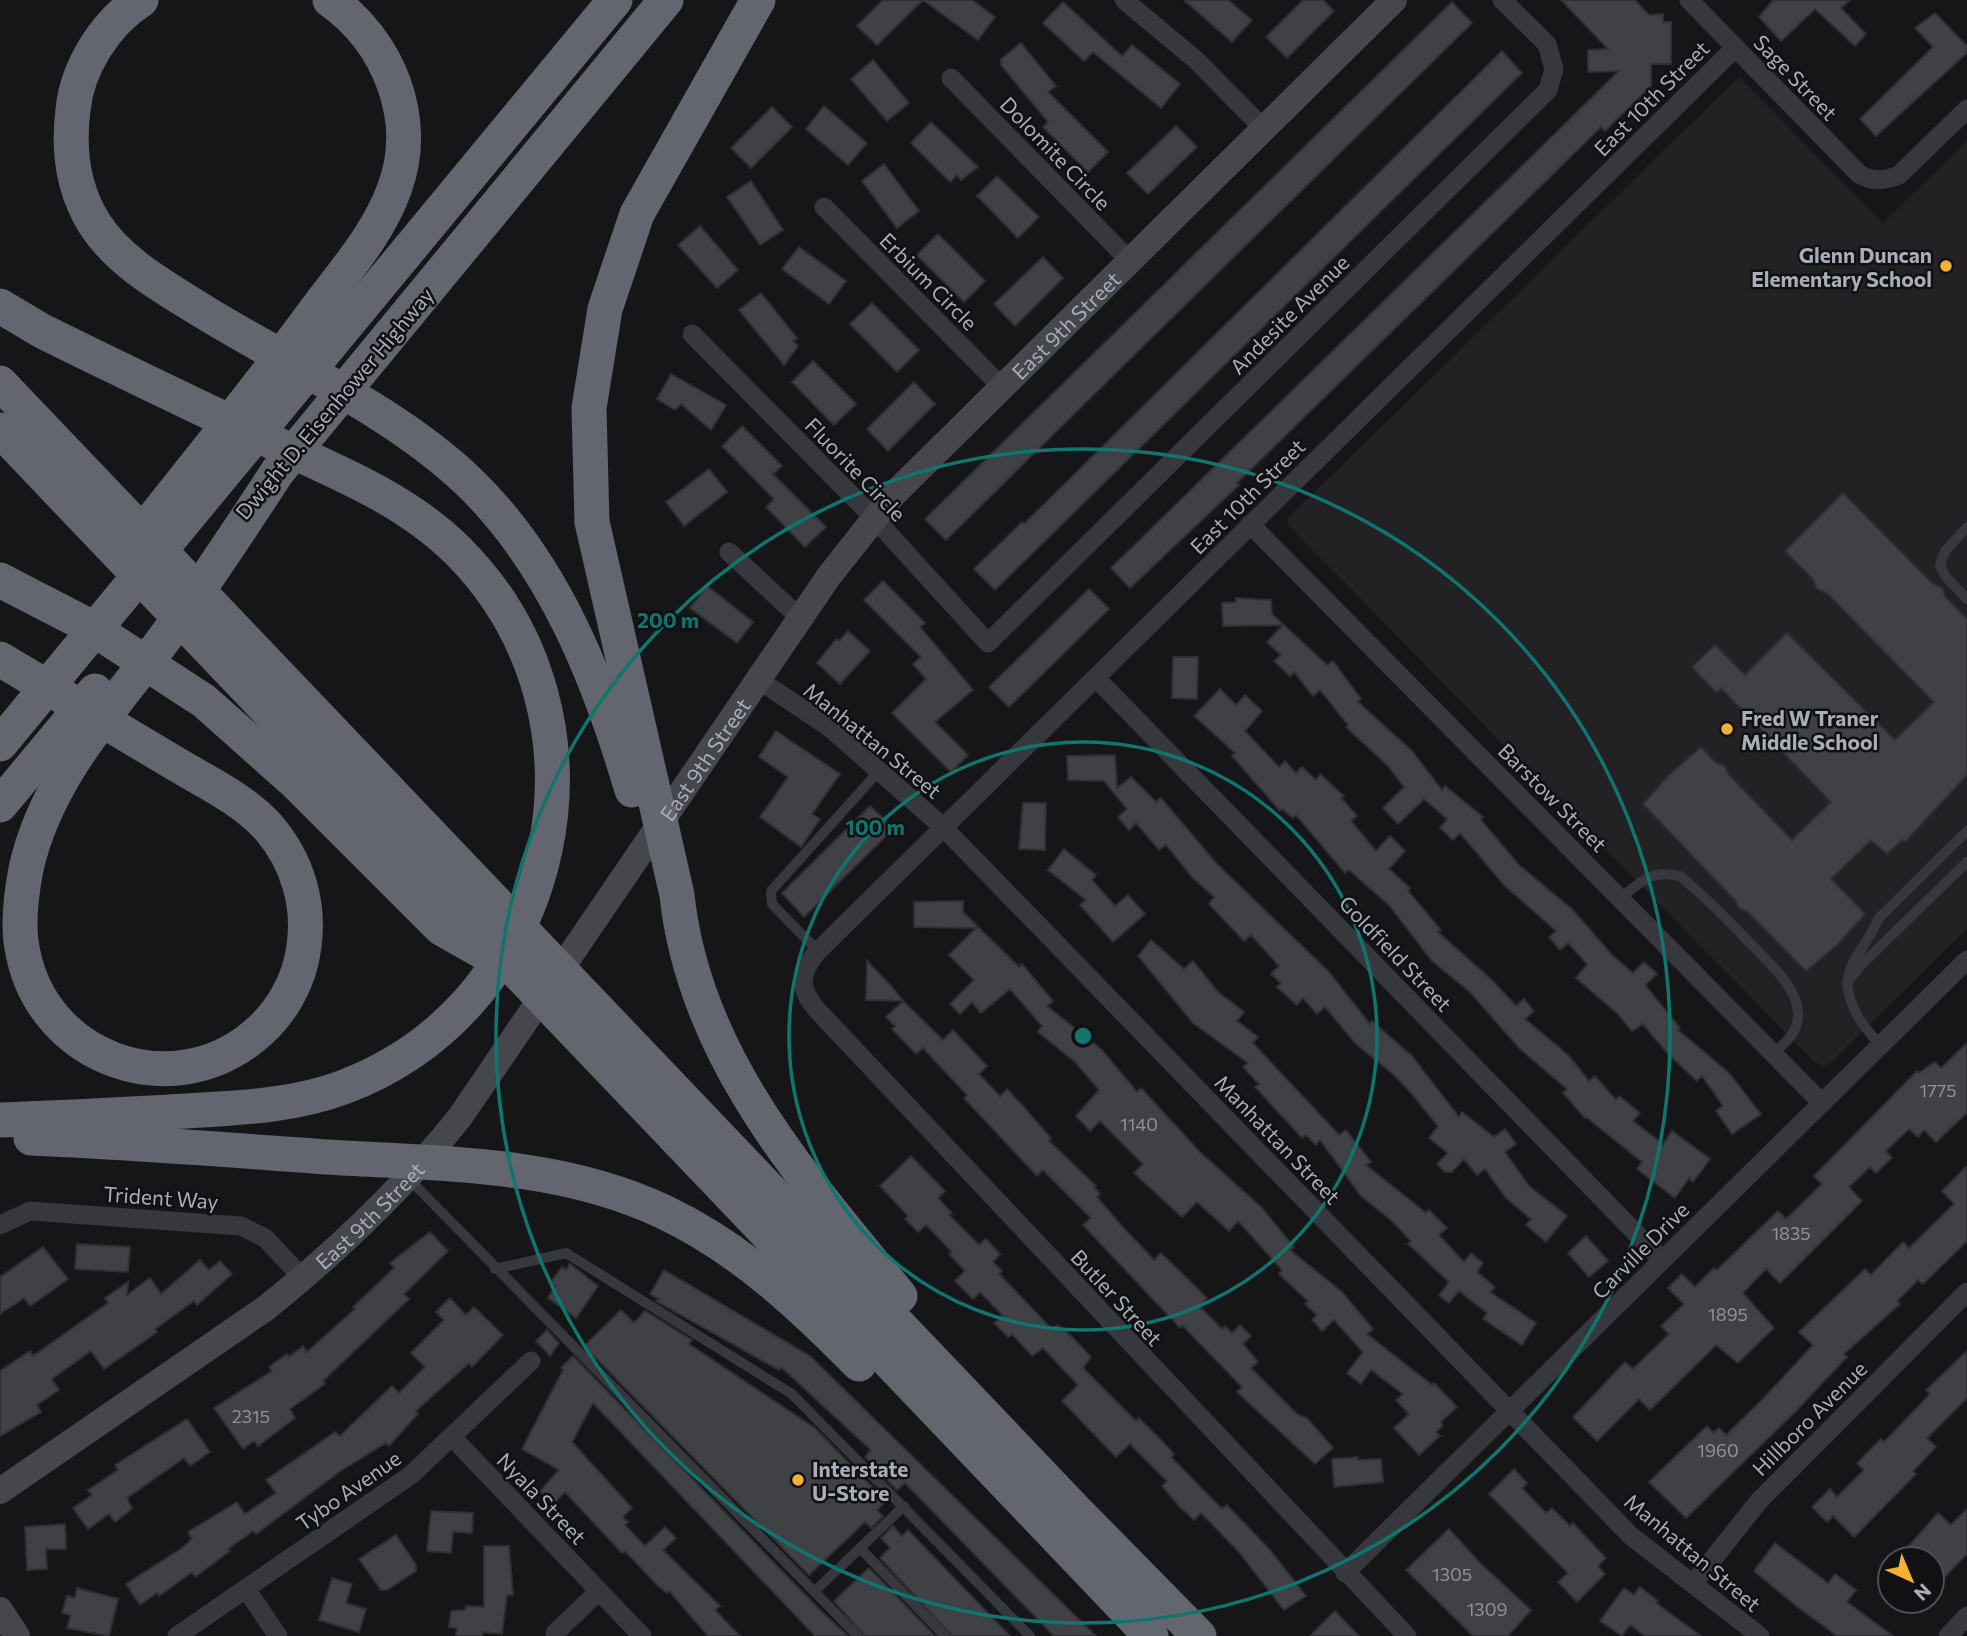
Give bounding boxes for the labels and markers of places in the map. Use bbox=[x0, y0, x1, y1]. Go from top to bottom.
place label: Glenn Duncan Elementary School bbox=[1751, 242, 1932, 291]
marker: Glenn Duncan Elementary School bbox=[1938, 258, 1954, 274]
place label: Fred W Traner Middle School bbox=[1741, 705, 1879, 754]
marker: Fred W Traner Middle School bbox=[1719, 721, 1735, 737]
centre of rings bbox=[1071, 1024, 1095, 1048]
place label: Interstate U-Store bbox=[812, 1456, 908, 1505]
marker: Interstate U-Store bbox=[790, 1472, 806, 1488]

